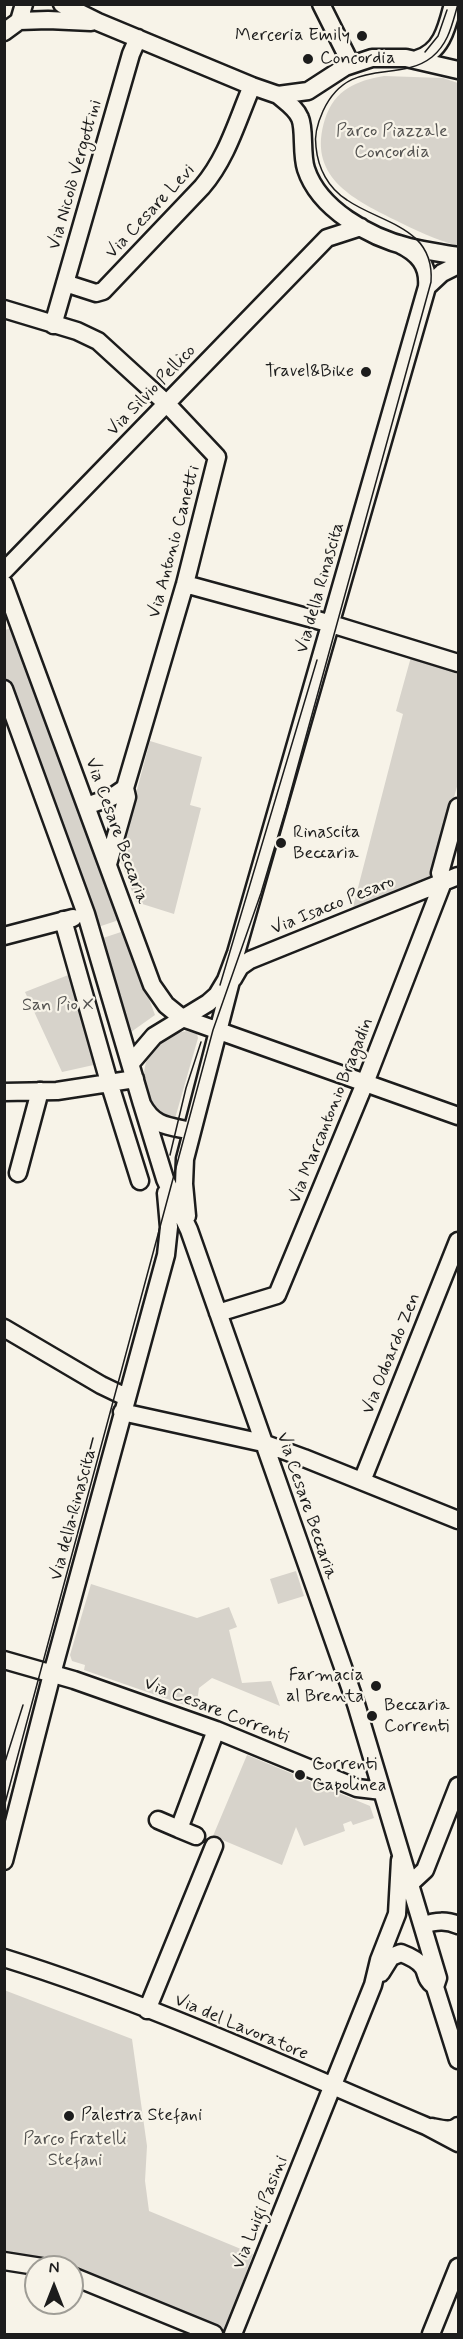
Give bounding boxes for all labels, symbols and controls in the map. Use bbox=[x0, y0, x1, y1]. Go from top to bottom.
place label: Merceria Emily bbox=[235, 25, 350, 47]
marker: Merceria Emily bbox=[355, 29, 369, 43]
place label: Concordia bbox=[320, 48, 395, 70]
marker: Concordia bbox=[301, 52, 315, 66]
street label: Via Nicolò Vergottini bbox=[44, 98, 108, 252]
park label: Parco Piazzale Concordia bbox=[336, 121, 448, 164]
street label: Via Cesare Levi bbox=[102, 160, 200, 264]
street label: Via Silvio Pellico bbox=[103, 341, 201, 441]
place label: Travel&Bike bbox=[265, 361, 354, 383]
marker: Travel&Bike bbox=[359, 365, 373, 379]
street label: Via Antonio Canetti bbox=[144, 463, 206, 621]
street label: Via della Rinascita bbox=[292, 520, 350, 656]
street label: Via Cesare Beccaria bbox=[80, 755, 152, 907]
place label: Rinascita Beccaria bbox=[293, 822, 360, 864]
marker: Rinascita Beccaria bbox=[274, 836, 288, 850]
street label: Via Isacco Pesaro bbox=[268, 871, 398, 941]
park label: San Pio X bbox=[22, 995, 94, 1017]
street label: Via Marcantonio Bragadin bbox=[285, 1015, 379, 1207]
street label: Via Odoardo Zen bbox=[358, 1290, 426, 1418]
street label: Via Cesare Beccaria bbox=[271, 1430, 341, 1582]
street label: Via della Rinascita bbox=[46, 1447, 102, 1583]
place label: Farmacia al Brenta bbox=[286, 1665, 364, 1708]
street label: Via Cesare Correnti bbox=[140, 1673, 292, 1749]
marker: Farmacia al Brenta bbox=[369, 1679, 383, 1693]
place label: Beccaria Correnti bbox=[384, 1695, 449, 1738]
marker: Beccaria Correnti bbox=[365, 1709, 379, 1723]
place label: Correnti Capolinea bbox=[312, 1754, 387, 1796]
marker: Correnti Capolinea bbox=[293, 1768, 307, 1782]
street label: Via del Lavoratore bbox=[171, 1990, 311, 2066]
place label: Palestra Stefani bbox=[81, 2105, 202, 2127]
marker: Palestra Stefani bbox=[62, 2109, 76, 2123]
park label: Parco Fratelli Stefani bbox=[23, 2129, 127, 2172]
street label: Via Luigi Pasini bbox=[228, 2153, 294, 2273]
north arrow bbox=[24, 2255, 84, 2315]
text: N bbox=[49, 2258, 59, 2279]

